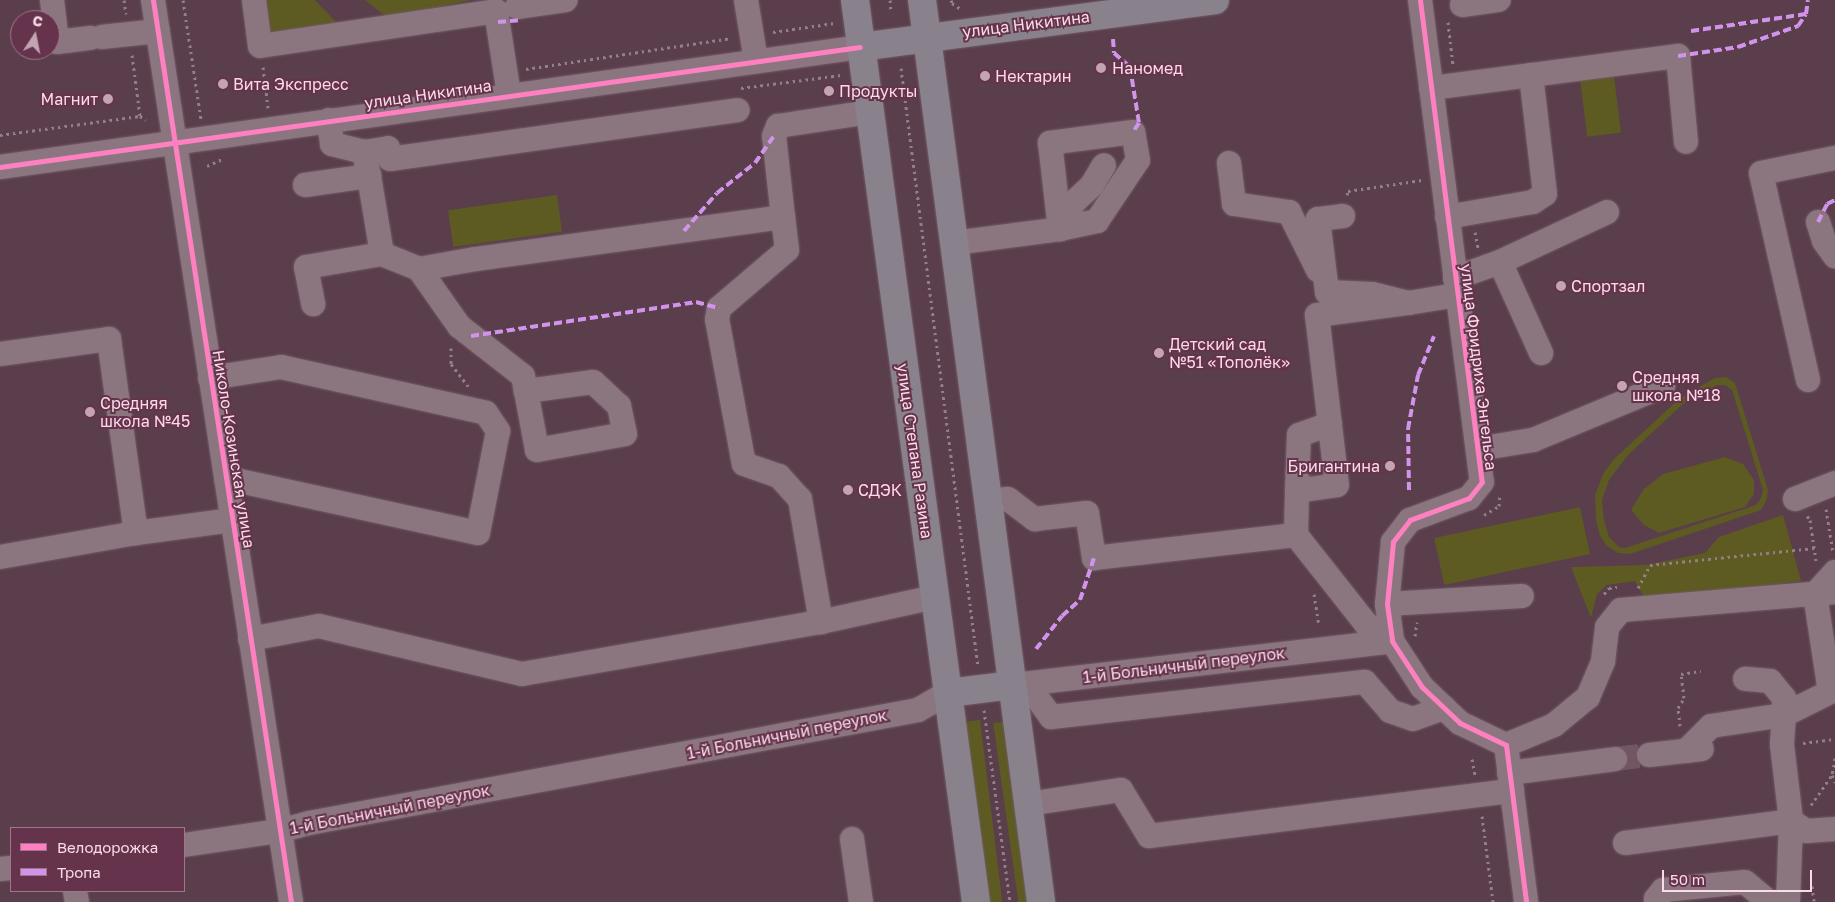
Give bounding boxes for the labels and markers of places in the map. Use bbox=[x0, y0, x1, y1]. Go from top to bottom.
place label: Наномед bbox=[1112, 58, 1183, 78]
marker: Наномед bbox=[1094, 61, 1108, 75]
place label: Нектарин bbox=[995, 66, 1072, 86]
marker: Нектарин bbox=[979, 70, 991, 82]
place label: Вита Экспресс bbox=[233, 74, 349, 94]
marker: Вита Экспресс bbox=[217, 78, 229, 90]
place label: Продукты bbox=[839, 81, 917, 101]
marker: Продукты bbox=[823, 85, 835, 97]
place label: Магнит bbox=[40, 89, 98, 109]
marker: Магнит bbox=[102, 93, 114, 105]
place label: Спортзал bbox=[1571, 276, 1645, 296]
marker: Спортзал bbox=[1555, 280, 1567, 292]
place label: Детский сад №51 «Тополёк» bbox=[1169, 334, 1290, 372]
marker: Детский сад №51 «Тополёк» bbox=[1153, 347, 1165, 359]
place label: Средняя школа №18 bbox=[1632, 367, 1721, 405]
marker: Средняя школа №18 bbox=[1616, 380, 1628, 392]
place label: Средняя школа №45 bbox=[100, 393, 190, 431]
marker: Средняя школа №45 bbox=[84, 406, 96, 418]
place label: Бригантина bbox=[1288, 456, 1380, 476]
marker: Бригантина bbox=[1384, 460, 1396, 472]
place label: СДЭК bbox=[858, 480, 902, 500]
marker: СДЭК bbox=[842, 484, 854, 496]

